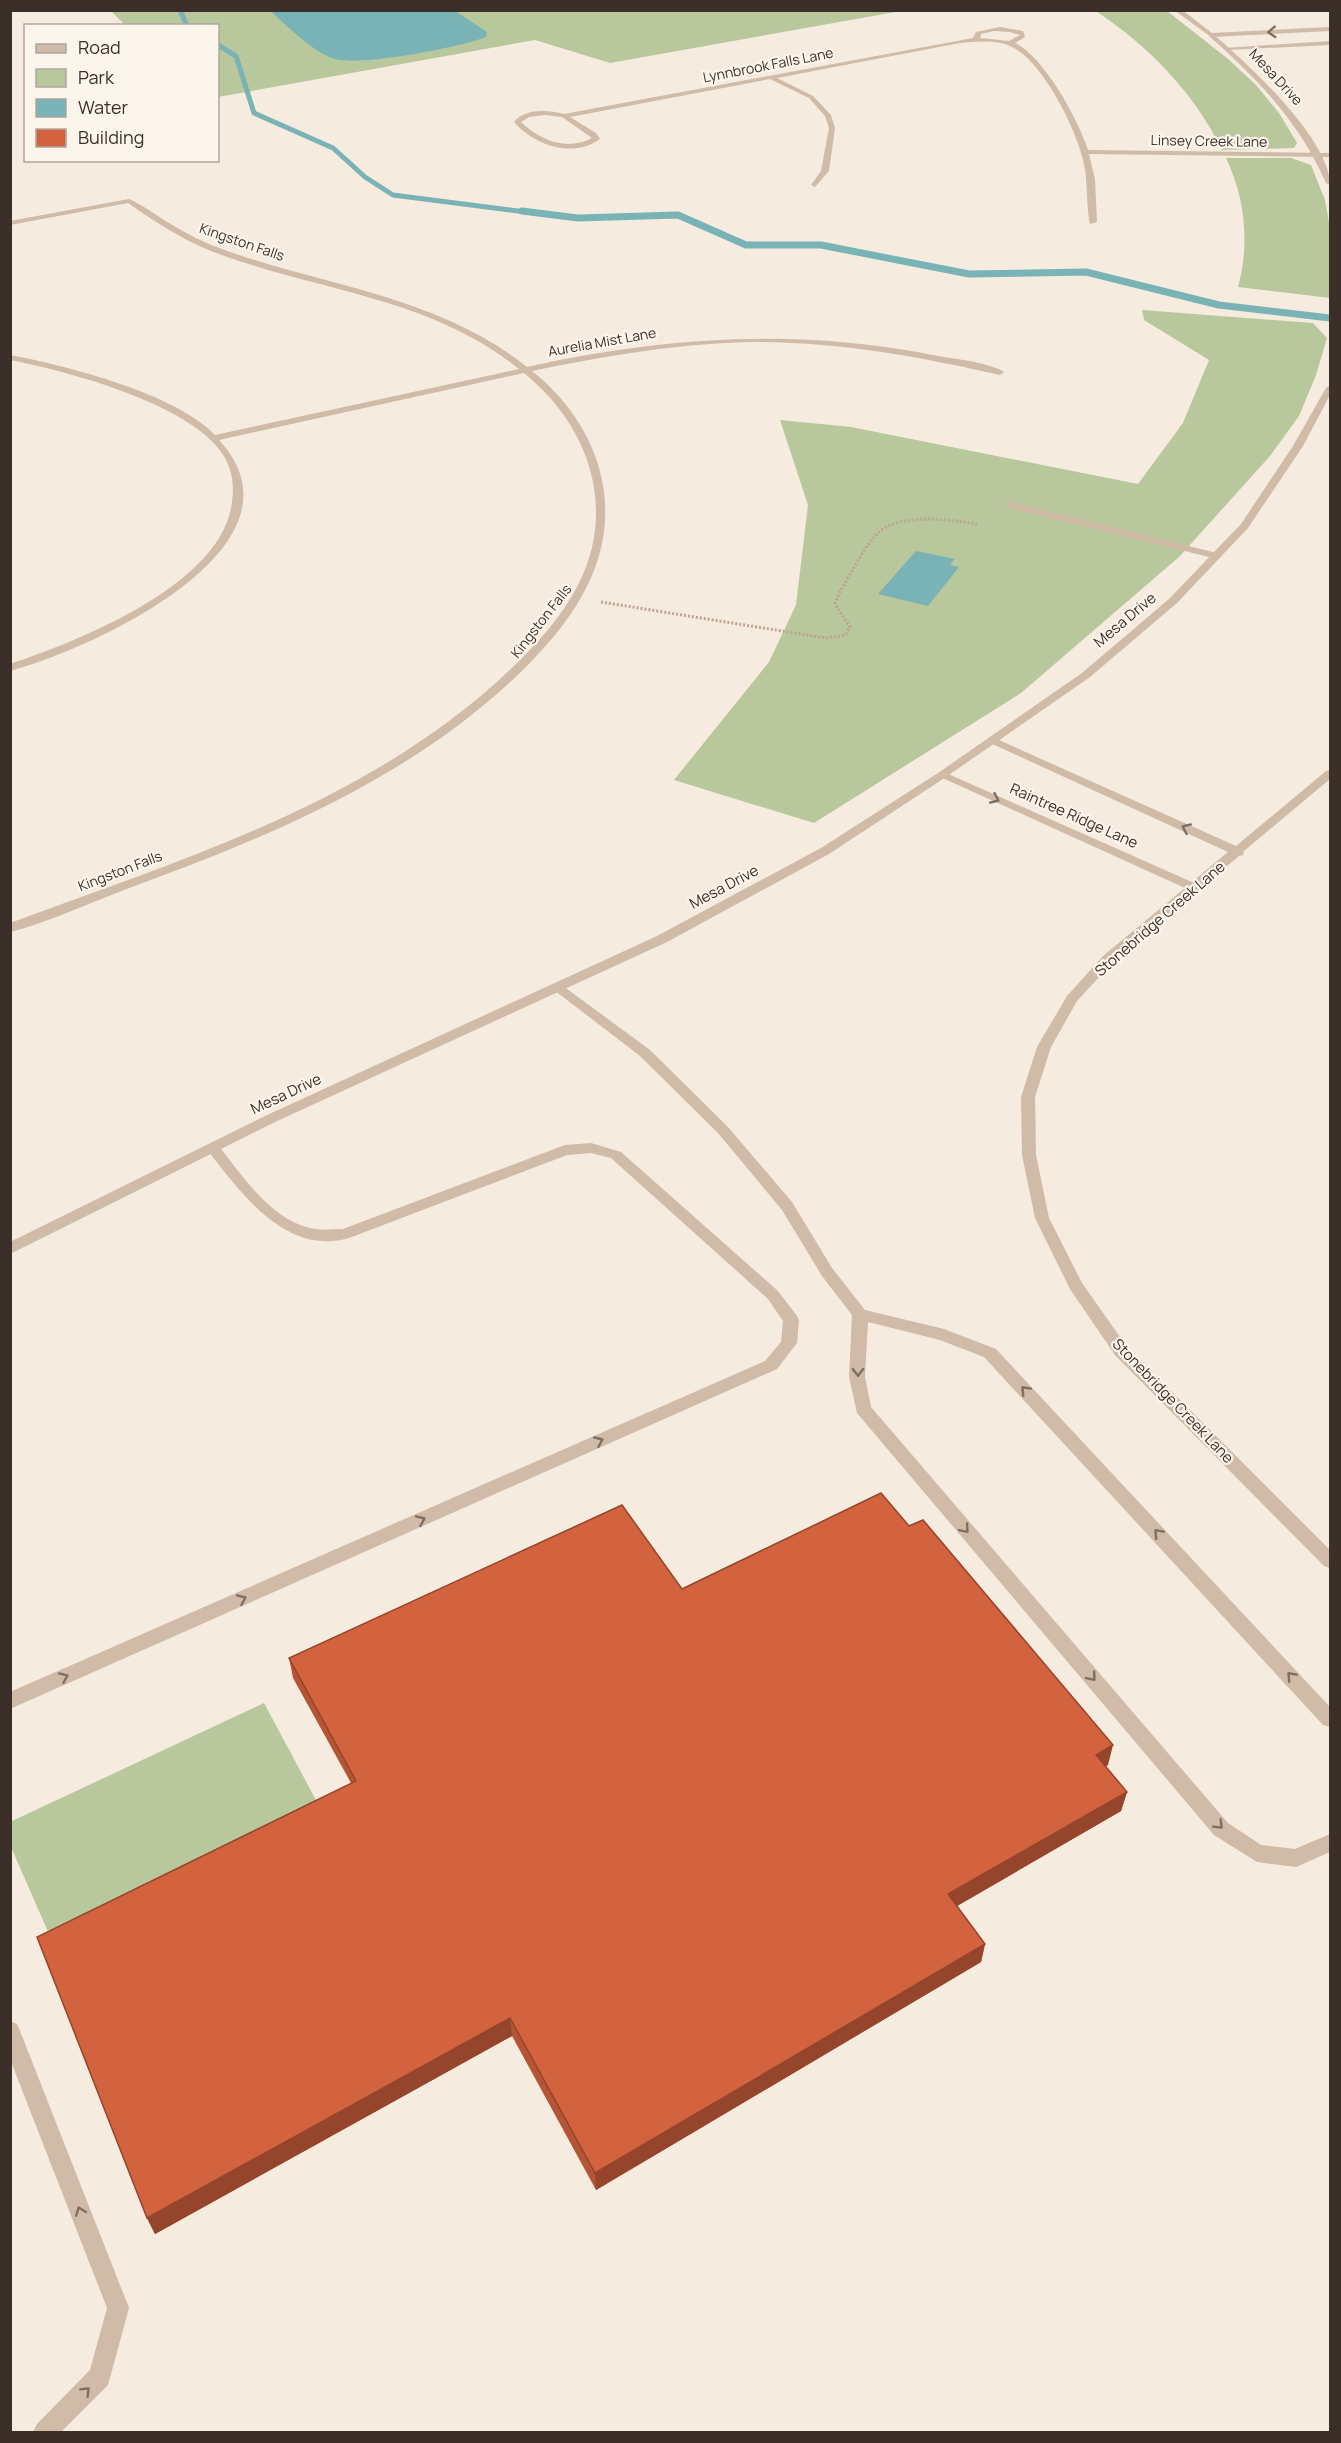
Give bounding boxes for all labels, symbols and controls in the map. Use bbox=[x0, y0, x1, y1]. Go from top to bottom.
legend bbox=[24, 24, 219, 162]
one-way arrow bbox=[1268, 25, 1277, 38]
text: Road bbox=[78, 35, 121, 59]
street label: Lynnbrook Falls Lane bbox=[701, 43, 835, 86]
street label: Mesa Drive bbox=[1245, 44, 1307, 109]
text: Park bbox=[78, 65, 115, 89]
text: Water bbox=[78, 95, 128, 119]
text: Building bbox=[78, 125, 144, 149]
street label: Linsey Creek Lane bbox=[1150, 130, 1268, 151]
street label: Kingston Falls bbox=[197, 218, 287, 265]
street label: Aurelia Mist Lane bbox=[546, 323, 658, 360]
street label: Kingston Falls bbox=[506, 580, 575, 661]
street label: Mesa Drive bbox=[1089, 587, 1161, 652]
street label: Raintree Ridge Lane bbox=[1007, 778, 1142, 853]
one-way arrow bbox=[989, 792, 1000, 804]
one-way arrow bbox=[1181, 823, 1192, 835]
street label: Kingston Falls bbox=[75, 846, 165, 895]
street label: Stonebridge Creek Lane bbox=[1090, 856, 1230, 981]
street label: Mesa Drive bbox=[685, 859, 762, 914]
street label: Mesa Drive bbox=[247, 1068, 325, 1119]
street label: Stonebridge Creek Lane bbox=[1108, 1334, 1239, 1468]
one-way arrow bbox=[852, 1368, 864, 1377]
one-way arrow bbox=[1021, 1387, 1032, 1397]
one-way arrow bbox=[593, 1436, 604, 1448]
one-way arrow bbox=[414, 1515, 425, 1527]
one-way arrow bbox=[958, 1522, 969, 1533]
one-way arrow bbox=[1154, 1529, 1165, 1540]
one-way arrow bbox=[236, 1594, 247, 1606]
one-way arrow bbox=[1085, 1670, 1096, 1681]
one-way arrow bbox=[1287, 1672, 1298, 1683]
one-way arrow bbox=[58, 1673, 69, 1685]
one-way arrow bbox=[1211, 1818, 1222, 1829]
one-way arrow bbox=[75, 2206, 87, 2217]
one-way arrow bbox=[79, 2387, 90, 2398]

